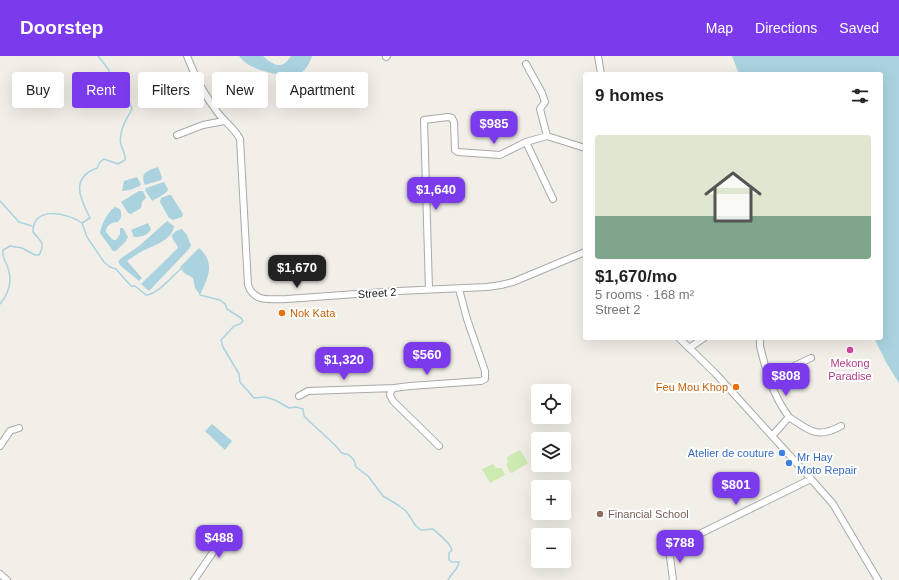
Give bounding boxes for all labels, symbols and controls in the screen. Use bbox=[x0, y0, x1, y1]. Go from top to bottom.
text: Doorstep bbox=[20, 17, 103, 38]
text: Map bbox=[706, 20, 733, 36]
text: Directions bbox=[755, 20, 817, 36]
text: Saved bbox=[839, 20, 879, 36]
chip: Buy bbox=[12, 72, 64, 108]
chip: Rent bbox=[72, 72, 130, 108]
chip: Filters bbox=[138, 72, 204, 108]
chip: New bbox=[212, 72, 268, 108]
chip: Apartment bbox=[276, 72, 368, 108]
icon: filters bbox=[849, 85, 871, 107]
text: 9 homes bbox=[595, 86, 664, 105]
pin: $985 bbox=[470, 111, 518, 145]
text: $985 bbox=[480, 116, 508, 131]
icon: home bbox=[697, 161, 769, 233]
pin: $1,640 bbox=[403, 177, 469, 211]
text: $1,640 bbox=[416, 182, 456, 197]
pin: $1,670 bbox=[264, 255, 330, 289]
text: $1,670 bbox=[277, 260, 317, 275]
text: $1,670/mo bbox=[595, 267, 677, 286]
street label: Street 2 bbox=[357, 286, 397, 300]
text: 5 rooms · 168 m² bbox=[595, 287, 694, 302]
text: Street 2 bbox=[595, 302, 641, 317]
place label: Nok Kata bbox=[290, 307, 336, 319]
marker: Nok Kata bbox=[277, 308, 287, 318]
pin: $560 bbox=[403, 342, 451, 376]
marker: Mekong Paradise bbox=[845, 345, 855, 355]
pin: $1,320 bbox=[311, 347, 377, 381]
text: $560 bbox=[413, 347, 441, 362]
text: $1,320 bbox=[324, 352, 364, 367]
place label: Mekong Paradise bbox=[828, 357, 872, 382]
pin: $808 bbox=[762, 363, 810, 397]
text: $808 bbox=[772, 368, 800, 383]
place label: Feu Mou Khop bbox=[656, 381, 728, 393]
marker: Feu Mou Khop bbox=[731, 382, 741, 392]
map controls bbox=[531, 384, 571, 568]
button: locate bbox=[531, 384, 571, 424]
button: layers bbox=[531, 432, 571, 472]
place label: Atelier de couture bbox=[688, 447, 774, 459]
marker: Atelier de couture bbox=[777, 448, 787, 458]
place label: Mr Hay Moto Repair bbox=[797, 451, 857, 476]
marker: Mr Hay Moto Repair bbox=[784, 458, 794, 468]
pin: $801 bbox=[712, 472, 760, 506]
text: $801 bbox=[722, 477, 750, 492]
button: + bbox=[531, 480, 571, 520]
place label: Financial School bbox=[608, 508, 689, 520]
marker: Financial School bbox=[595, 509, 605, 519]
pin: $488 bbox=[195, 525, 243, 559]
button: − bbox=[531, 528, 571, 568]
text: $488 bbox=[205, 530, 233, 545]
pin: $788 bbox=[656, 530, 704, 564]
text: $788 bbox=[666, 535, 694, 550]

